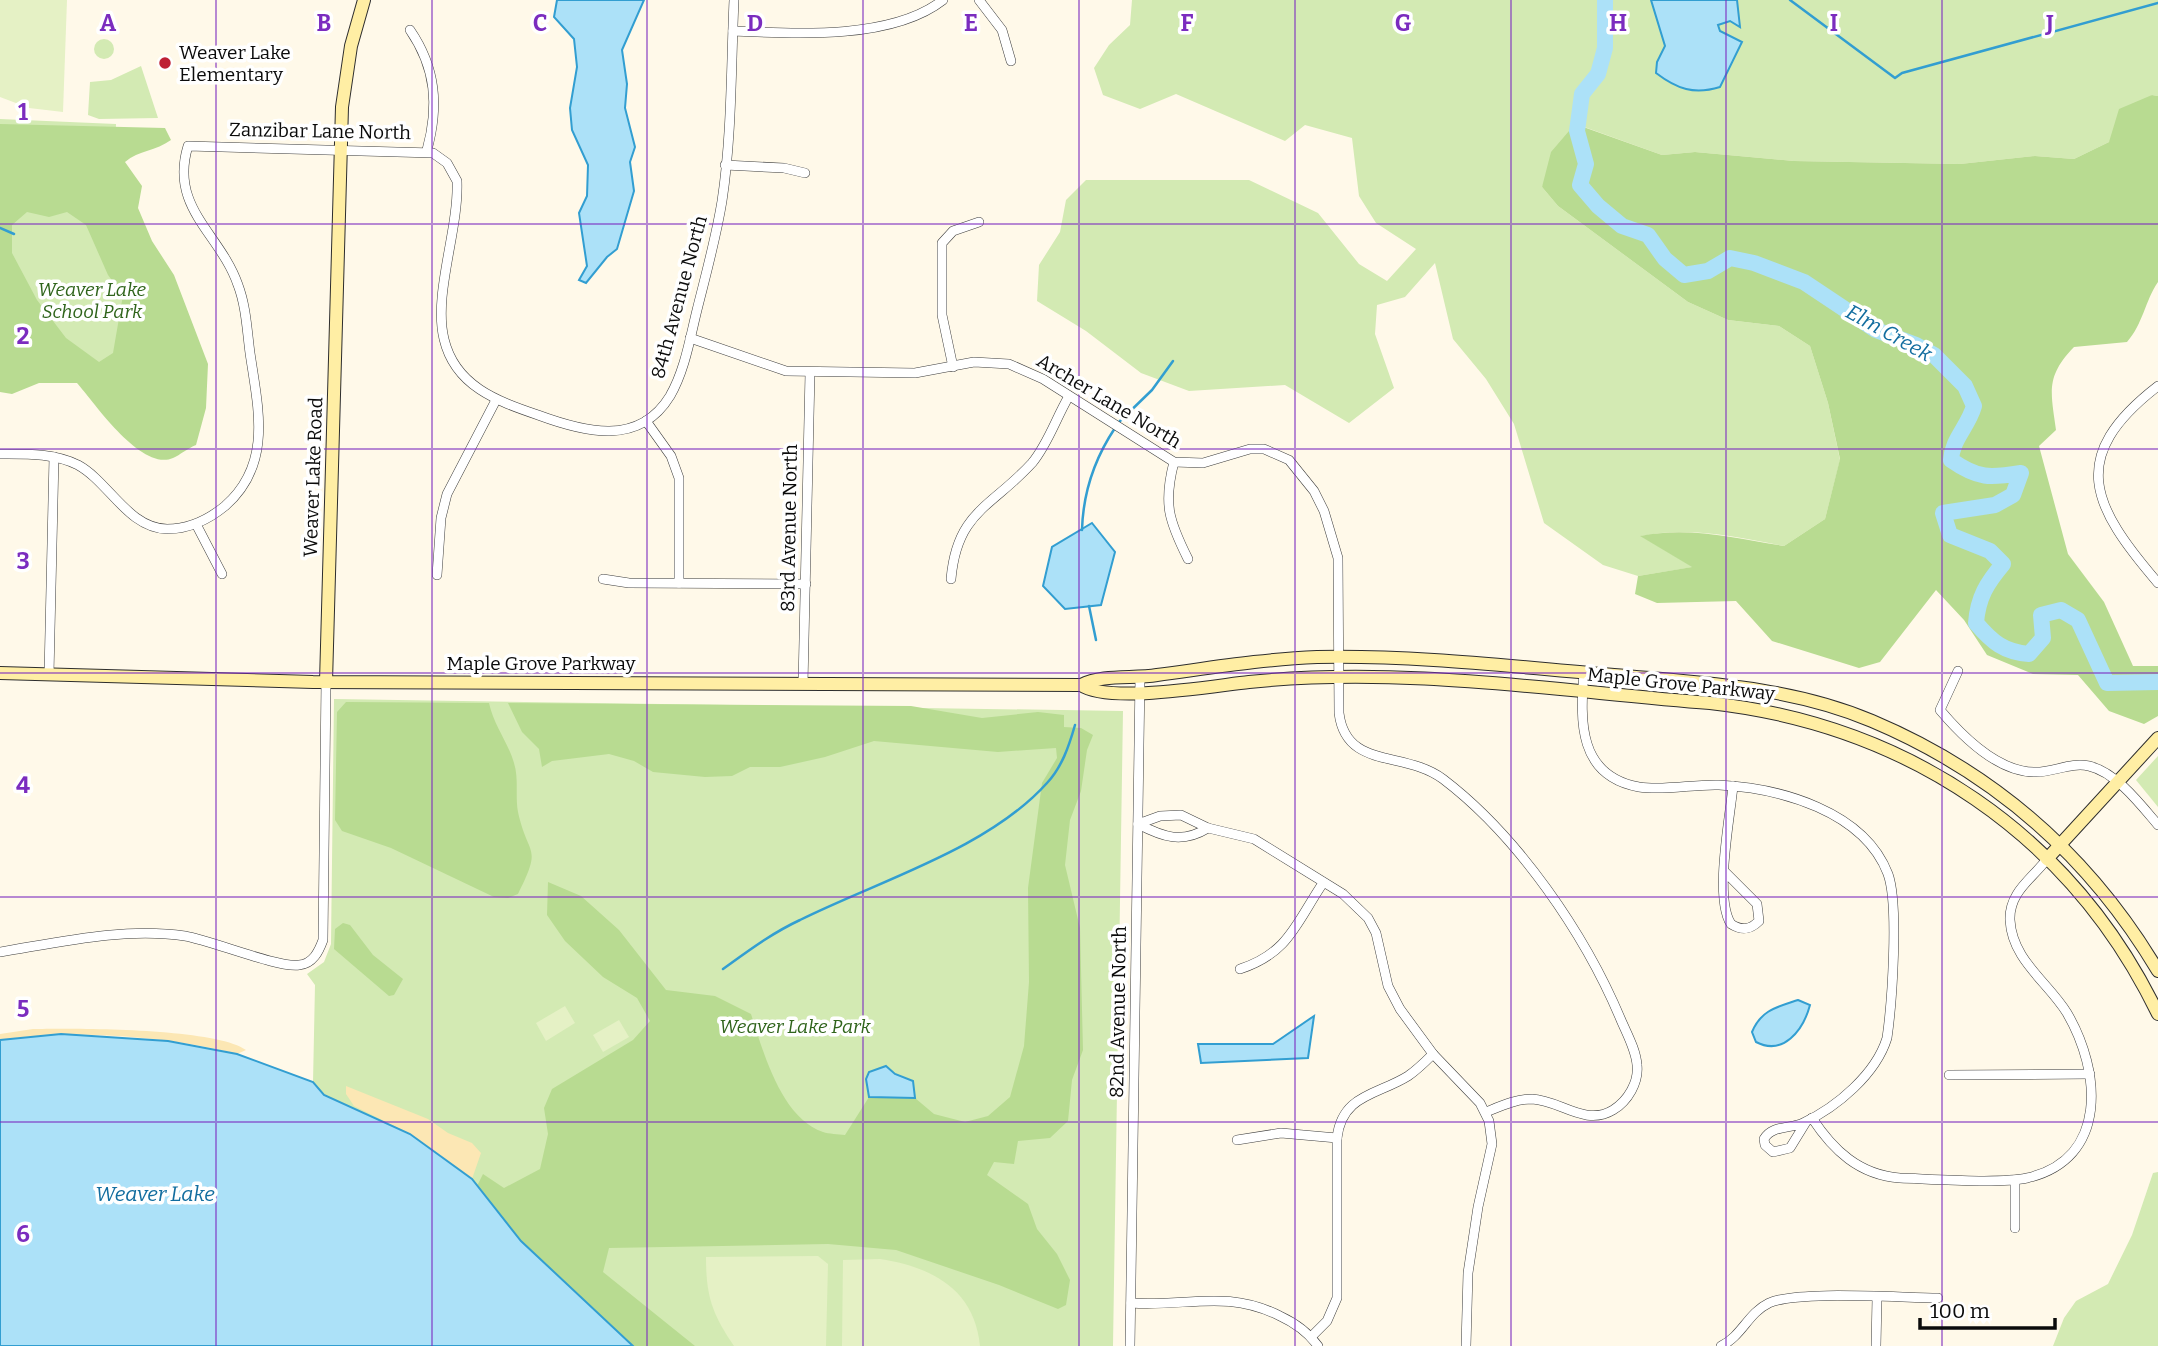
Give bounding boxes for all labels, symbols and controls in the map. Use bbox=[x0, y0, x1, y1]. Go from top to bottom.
text: A bbox=[100, 9, 117, 37]
text: B bbox=[317, 9, 331, 37]
text: C bbox=[533, 9, 547, 37]
text: D bbox=[747, 9, 763, 37]
text: E bbox=[964, 9, 978, 37]
text: F bbox=[1181, 9, 1194, 37]
text: G bbox=[1395, 9, 1412, 37]
text: H bbox=[1609, 9, 1627, 37]
text: I bbox=[1830, 9, 1838, 37]
text: J bbox=[2044, 9, 2054, 37]
place label: Weaver Lake Elementary bbox=[179, 41, 291, 86]
marker: Weaver Lake Elementary bbox=[157, 55, 173, 71]
text: 1 bbox=[18, 98, 28, 126]
street label: Zanzibar Lane North bbox=[229, 118, 411, 144]
street label: 84th Avenue North bbox=[646, 213, 712, 381]
park label: Weaver Lake School Park bbox=[38, 278, 147, 323]
water label: Elm Creek bbox=[1841, 299, 1937, 368]
text: 2 bbox=[17, 322, 30, 350]
street label: Archer Lane North bbox=[1033, 349, 1185, 453]
street label: Weaver Lake Road bbox=[299, 397, 327, 557]
street label: 83rd Avenue North bbox=[776, 444, 802, 612]
text: 3 bbox=[16, 547, 30, 575]
street label: Maple Grove Parkway bbox=[447, 652, 636, 675]
street label: Maple Grove Parkway bbox=[1586, 663, 1777, 705]
text: 4 bbox=[16, 771, 30, 799]
street label: 82nd Avenue North bbox=[1105, 926, 1131, 1098]
text: 5 bbox=[17, 995, 29, 1023]
park label: Weaver Lake Park bbox=[719, 1015, 872, 1038]
water label: Weaver Lake bbox=[95, 1181, 215, 1207]
text: 6 bbox=[16, 1220, 30, 1248]
scale bar bbox=[1920, 1286, 2055, 1330]
text: 100 m bbox=[1930, 1298, 1990, 1324]

